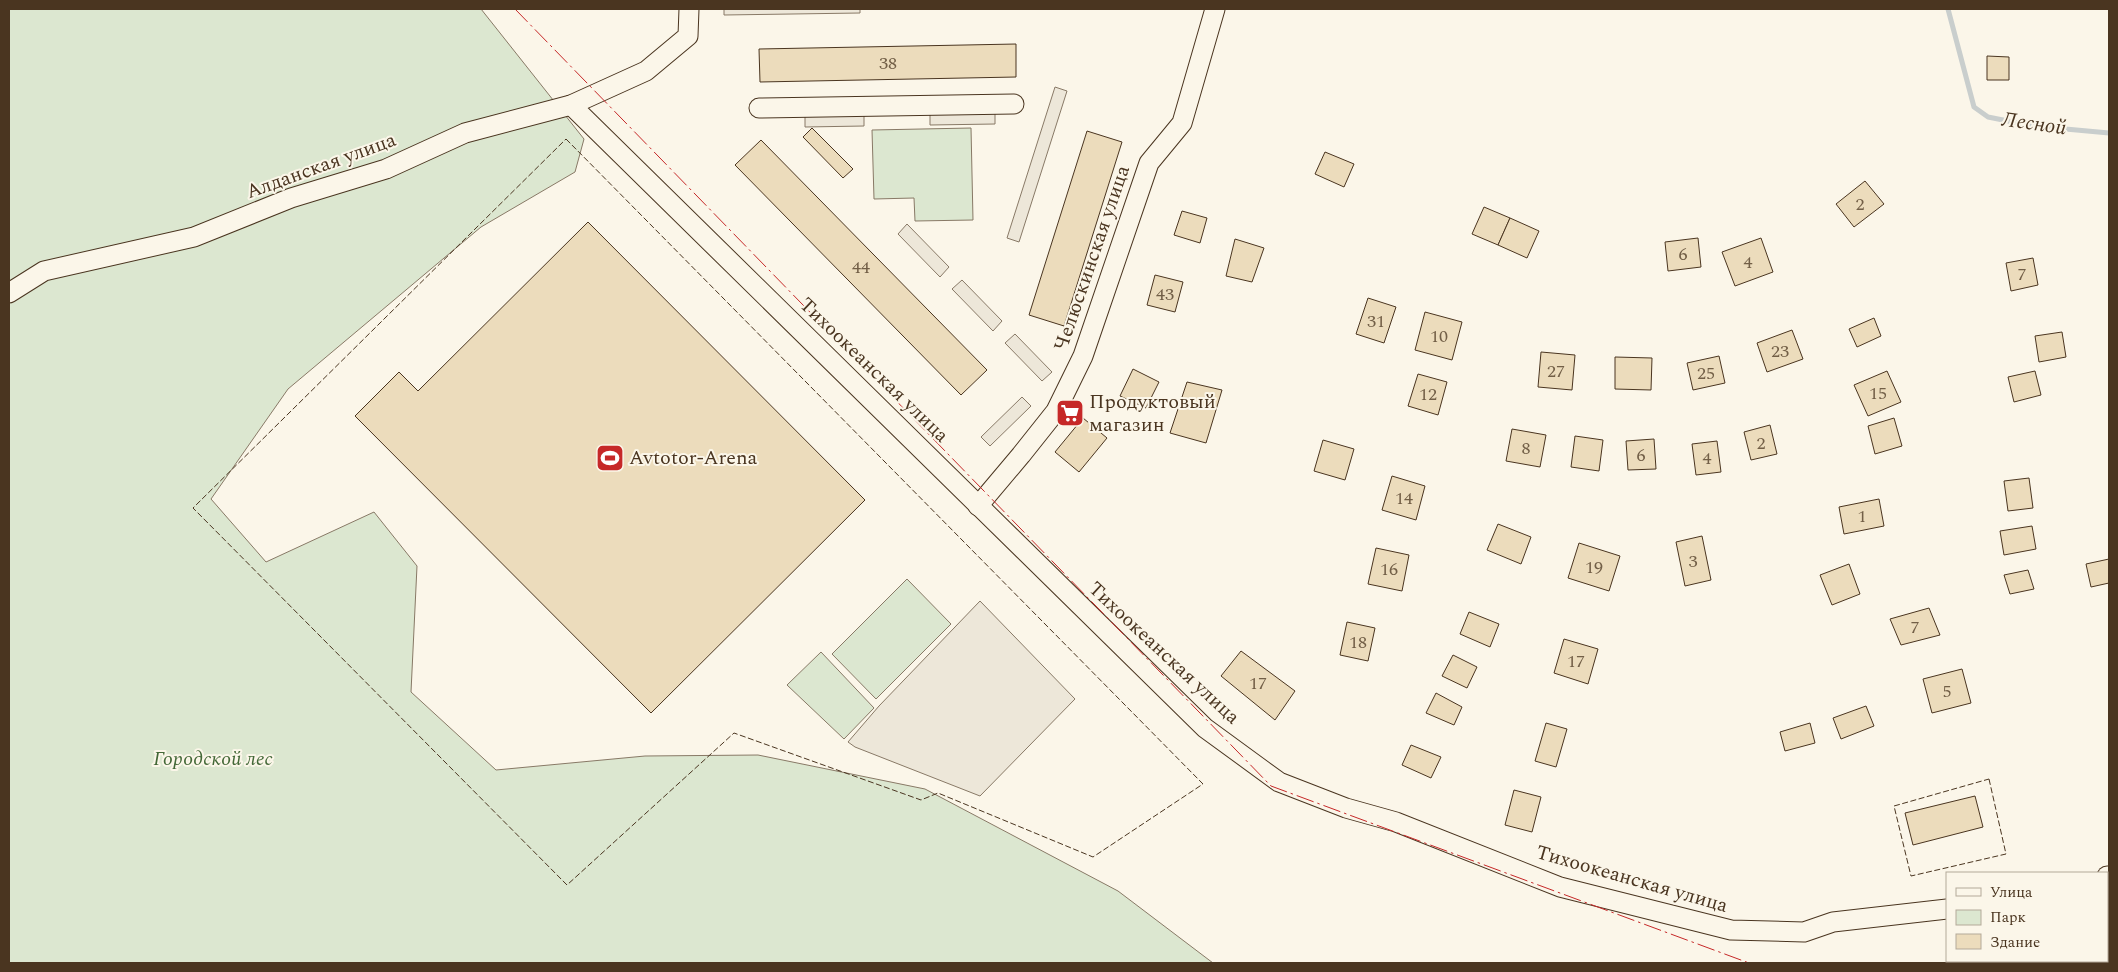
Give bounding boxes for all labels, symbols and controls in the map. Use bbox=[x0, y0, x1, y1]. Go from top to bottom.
house number: 38 bbox=[879, 50, 897, 77]
water label: Лесной bbox=[1999, 104, 2068, 144]
street label: Алданская улица bbox=[242, 125, 400, 207]
street label: Челюскинская улица bbox=[1046, 161, 1138, 355]
house number: 2 bbox=[1856, 191, 1865, 218]
house number: 6 bbox=[1679, 241, 1688, 268]
house number: 4 bbox=[1744, 249, 1753, 276]
house number: 44 bbox=[852, 254, 870, 281]
house number: 7 bbox=[2018, 261, 2027, 288]
house number: 43 bbox=[1156, 281, 1174, 308]
street label: Тихоокеанская улица bbox=[792, 290, 956, 450]
house number: 31 bbox=[1367, 308, 1385, 335]
house number: 10 bbox=[1430, 323, 1448, 350]
house number: 23 bbox=[1771, 338, 1789, 365]
house number: 27 bbox=[1547, 358, 1565, 385]
house number: 25 bbox=[1697, 360, 1715, 387]
house number: 15 bbox=[1869, 380, 1887, 407]
house number: 12 bbox=[1419, 381, 1437, 408]
place label: Продуктовый магазин bbox=[1089, 387, 1216, 440]
supermarket icon: Продуктовый магазин bbox=[1055, 398, 1085, 428]
house number: 2 bbox=[1757, 430, 1766, 457]
house number: 8 bbox=[1522, 435, 1531, 462]
house number: 6 bbox=[1637, 442, 1646, 469]
sports icon: Avtotor-Arena bbox=[595, 443, 625, 473]
place label: Avtotor-Arena bbox=[629, 443, 758, 473]
house number: 4 bbox=[1703, 445, 1712, 472]
house number: 14 bbox=[1395, 485, 1413, 512]
house number: 1 bbox=[1858, 503, 1867, 530]
house number: 3 bbox=[1689, 548, 1698, 575]
house number: 19 bbox=[1585, 554, 1603, 581]
house number: 16 bbox=[1380, 556, 1398, 583]
street label: Тихоокеанская улица bbox=[1081, 574, 1247, 732]
house number: 7 bbox=[1911, 614, 1920, 641]
house number: 18 bbox=[1349, 629, 1367, 656]
house number: 17 bbox=[1567, 648, 1585, 675]
house number: 17 bbox=[1249, 670, 1267, 697]
house number: 5 bbox=[1943, 678, 1952, 705]
park label: Городской лес bbox=[153, 744, 273, 774]
street label: Тихоокеанская улица bbox=[1533, 837, 1732, 921]
legend bbox=[1946, 872, 2108, 962]
text: Улица bbox=[1990, 881, 2033, 904]
text: Парк bbox=[1990, 906, 2026, 929]
text: Здание bbox=[1990, 931, 2040, 954]

